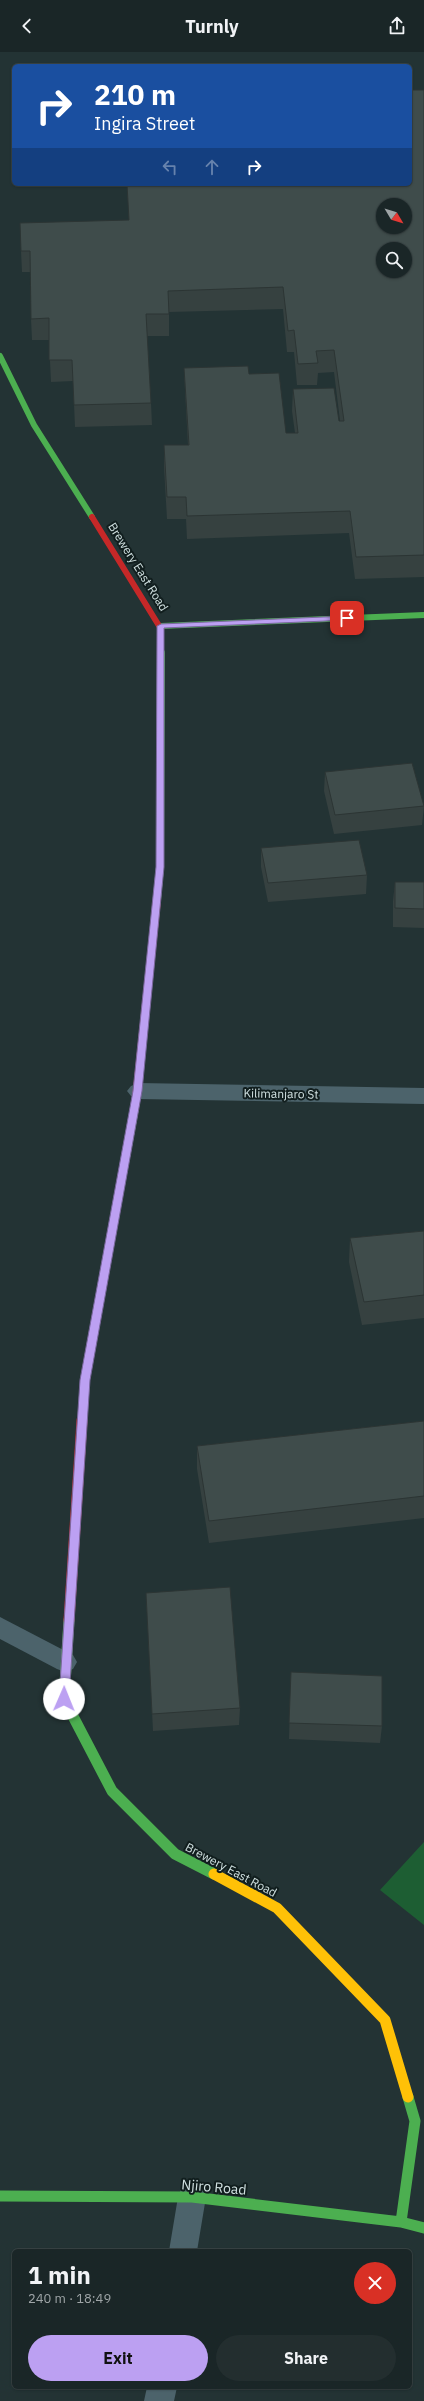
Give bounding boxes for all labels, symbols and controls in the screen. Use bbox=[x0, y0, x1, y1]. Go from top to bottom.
icon: back bbox=[16, 15, 38, 37]
text: Turnly bbox=[185, 15, 239, 38]
icon: share bbox=[386, 15, 408, 37]
text: 210 m bbox=[94, 76, 176, 113]
icon: right bbox=[28, 80, 80, 132]
text: Ingira Street bbox=[94, 112, 195, 135]
icon: left bbox=[159, 156, 181, 178]
icon: ahead bbox=[201, 156, 223, 178]
icon: right bbox=[243, 156, 265, 178]
north arrow bbox=[376, 198, 412, 234]
map controls bbox=[376, 198, 412, 278]
button: search bbox=[376, 242, 412, 278]
street label: Brewery East Road bbox=[105, 520, 172, 614]
pin bbox=[330, 601, 364, 635]
icon: arrive bbox=[336, 607, 358, 629]
street label: Kilimanjaro St bbox=[243, 1085, 319, 1102]
position arrow bbox=[43, 1678, 85, 1720]
street label: Brewery East Road bbox=[183, 1839, 280, 1900]
street label: Njiro Road bbox=[181, 2175, 247, 2199]
text: 1 min bbox=[28, 2259, 91, 2291]
button: close bbox=[354, 2262, 396, 2304]
text: 240 m · 18:49 bbox=[28, 2290, 111, 2307]
button: Exit bbox=[28, 2335, 208, 2381]
button: Share bbox=[216, 2335, 396, 2381]

